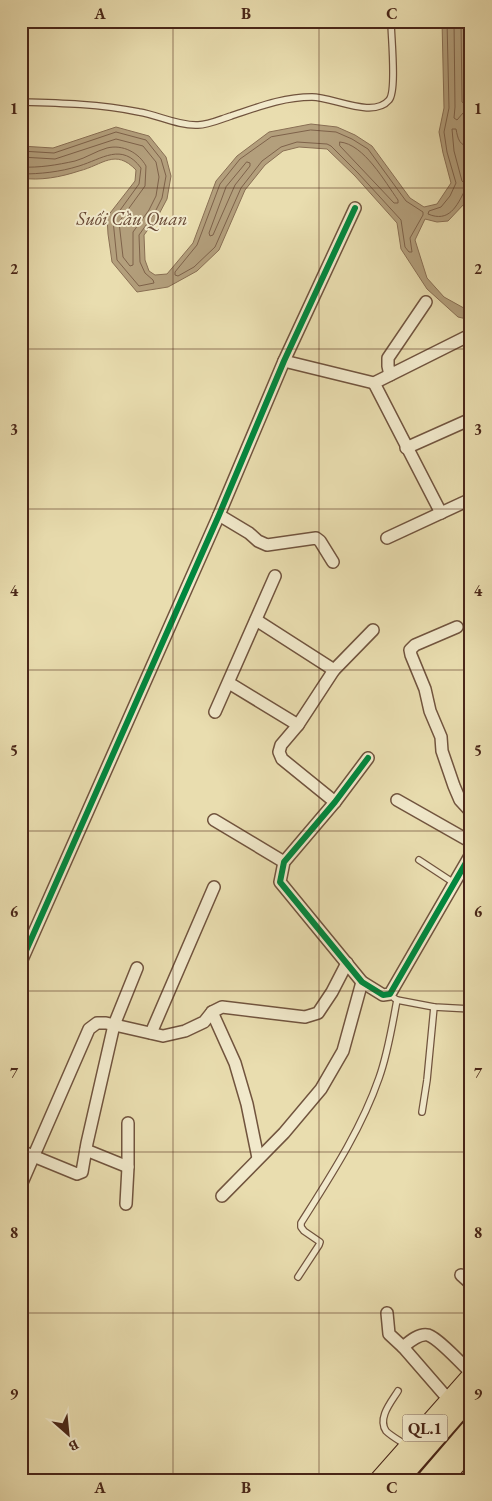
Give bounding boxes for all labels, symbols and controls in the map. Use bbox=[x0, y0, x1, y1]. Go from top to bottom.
text: A bbox=[93, 3, 106, 24]
text: B bbox=[241, 3, 251, 24]
text: C bbox=[386, 3, 398, 24]
text: 1 bbox=[10, 98, 18, 119]
text: 1 bbox=[474, 98, 482, 119]
water label: Suối Cầu Quan bbox=[76, 206, 187, 231]
text: 2 bbox=[10, 258, 19, 279]
text: 2 bbox=[474, 258, 483, 279]
text: 3 bbox=[10, 419, 18, 440]
text: 3 bbox=[474, 419, 482, 440]
text: 4 bbox=[10, 580, 19, 601]
text: 4 bbox=[474, 580, 483, 601]
text: 5 bbox=[10, 740, 18, 761]
text: 5 bbox=[474, 740, 482, 761]
text: 6 bbox=[10, 901, 19, 922]
text: 6 bbox=[474, 901, 483, 922]
text: 7 bbox=[10, 1062, 19, 1083]
text: 7 bbox=[474, 1062, 483, 1083]
text: 8 bbox=[10, 1222, 18, 1243]
text: 8 bbox=[474, 1222, 482, 1243]
text: 9 bbox=[10, 1383, 19, 1404]
text: 9 bbox=[474, 1383, 483, 1404]
north arrow bbox=[42, 1408, 92, 1458]
road number: QL.1 bbox=[402, 1415, 448, 1442]
text: B bbox=[66, 1436, 82, 1456]
text: A bbox=[93, 1477, 106, 1498]
text: B bbox=[241, 1477, 251, 1498]
text: C bbox=[386, 1477, 398, 1498]

